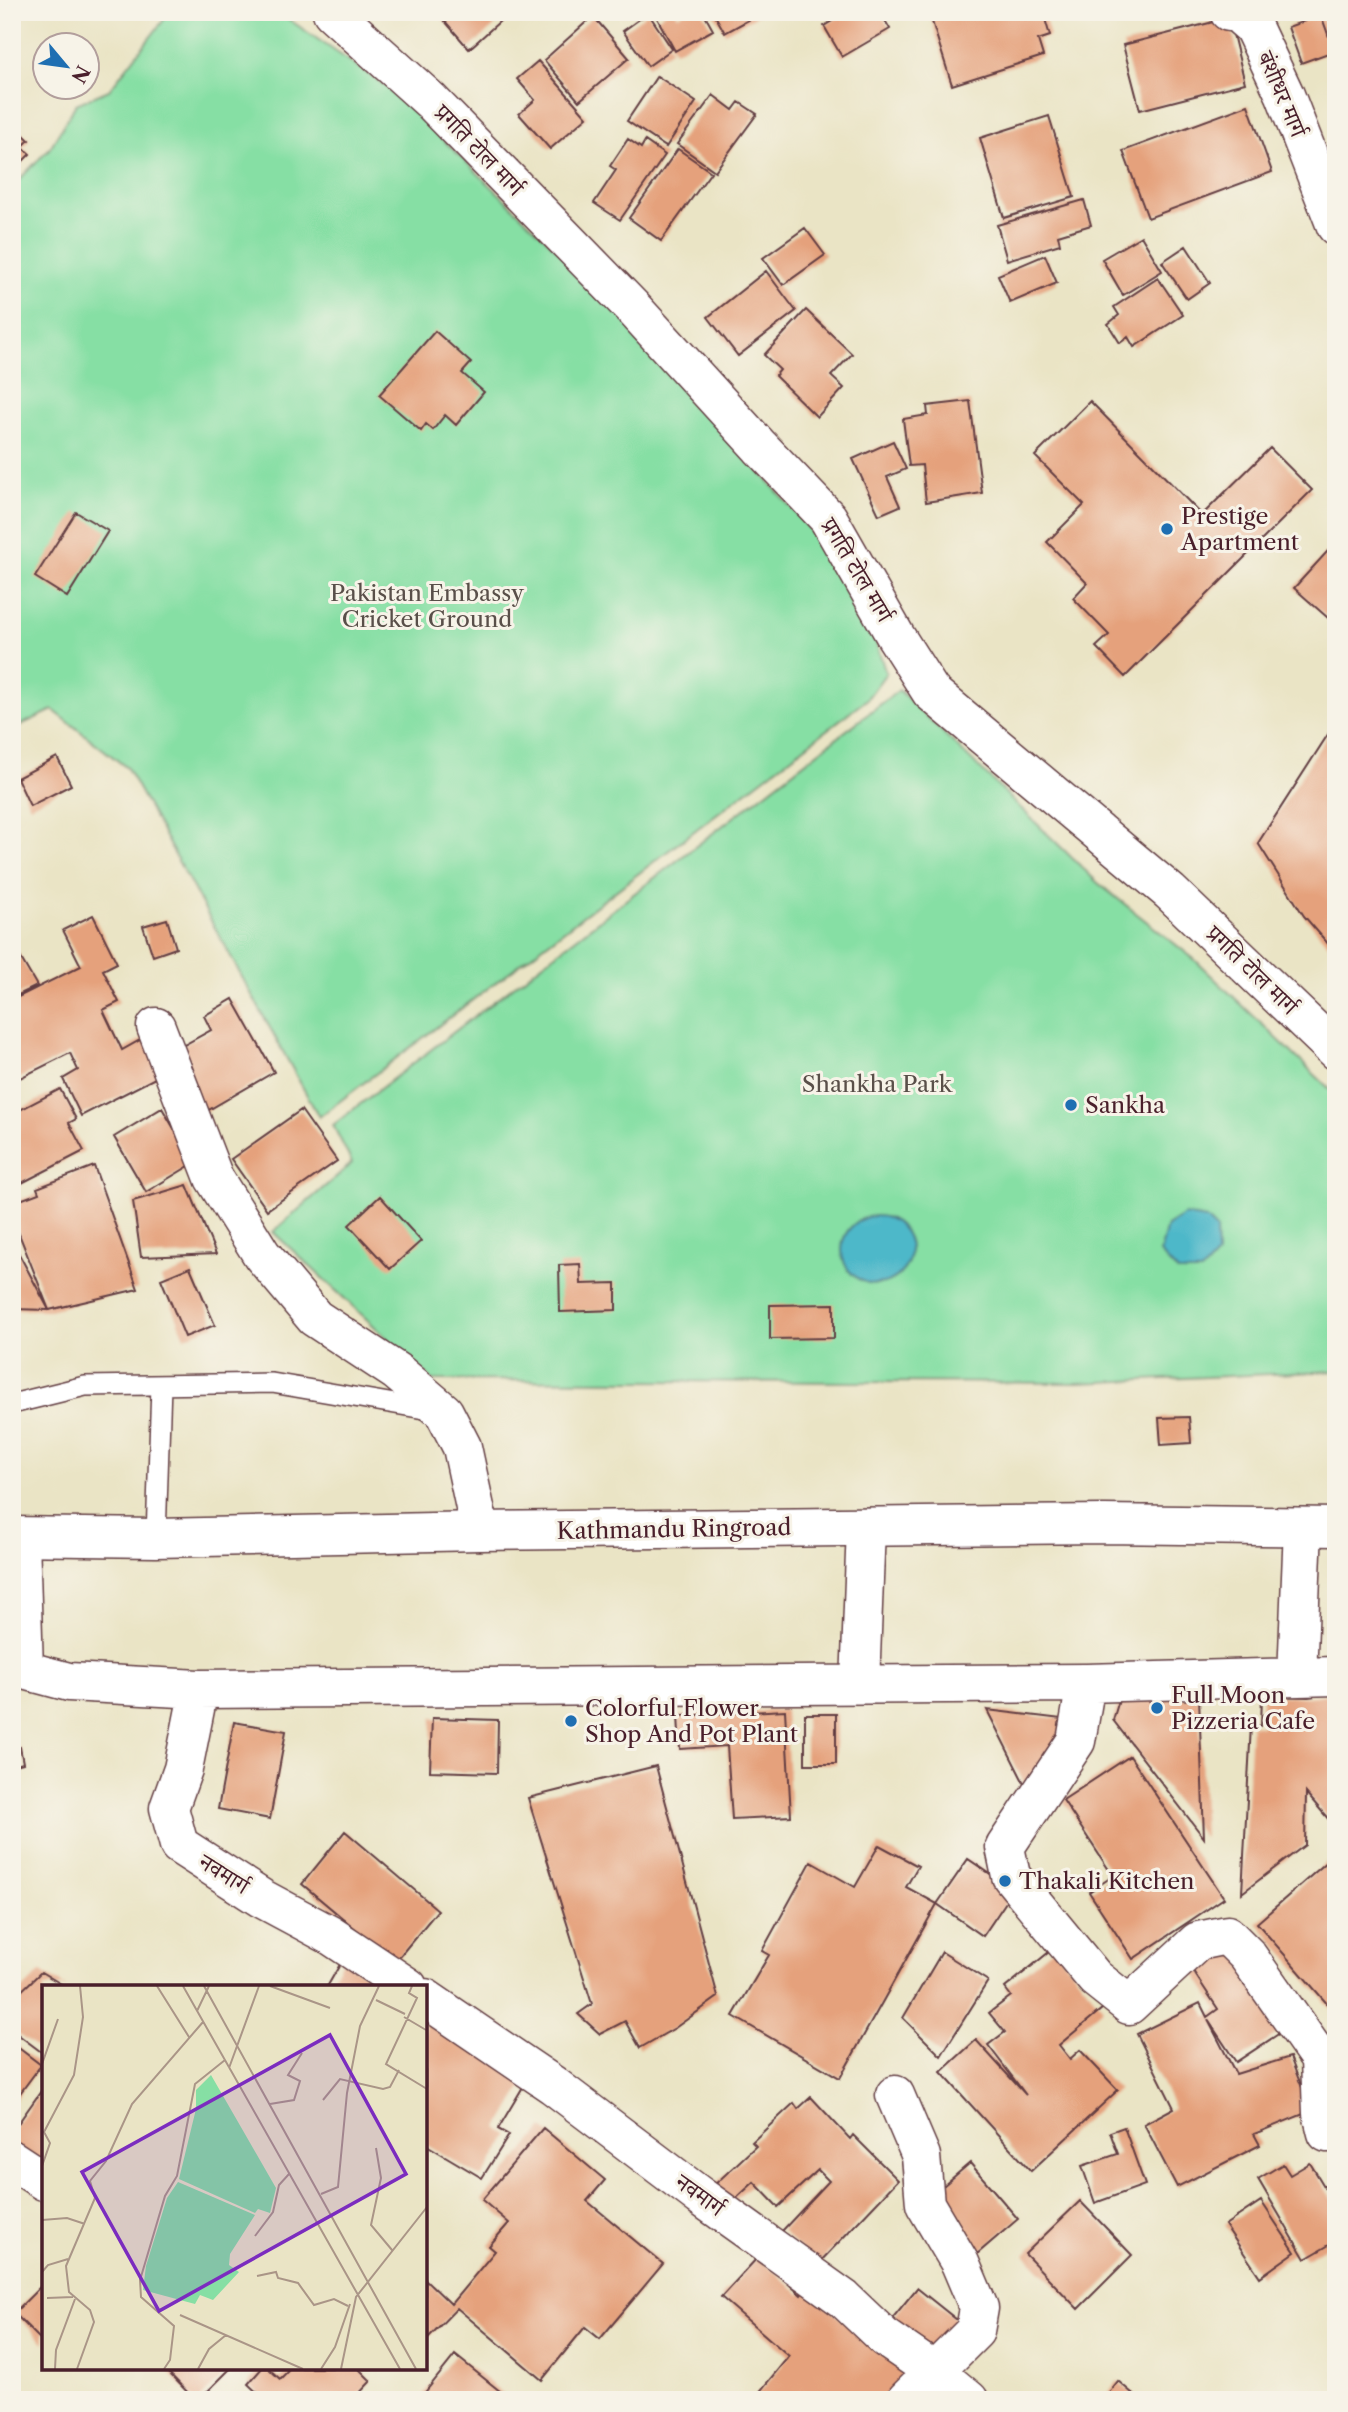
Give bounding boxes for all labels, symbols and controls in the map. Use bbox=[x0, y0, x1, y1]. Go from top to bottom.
north arrow bbox=[32, 32, 102, 102]
street label: बंशीधर मार्ग bbox=[1251, 46, 1313, 142]
text: N bbox=[66, 61, 94, 87]
street label: प्रगति टोल मार्ग bbox=[428, 98, 530, 202]
place label: Prestige Apartment bbox=[1180, 502, 1299, 556]
street label: प्रगति टोल मार्ग bbox=[815, 512, 899, 628]
marker: Prestige Apartment bbox=[1159, 521, 1175, 537]
park label: Pakistan Embassy Cricket Ground bbox=[330, 579, 524, 633]
street label: प्रगति टोल मार्ग bbox=[1200, 919, 1304, 1021]
park label: Shankha Park bbox=[802, 1070, 954, 1098]
place label: Sankha bbox=[1085, 1091, 1166, 1119]
marker: Sankha bbox=[1063, 1097, 1079, 1113]
street label: Kathmandu Ringroad bbox=[556, 1513, 792, 1545]
place label: Full Moon Pizzeria Cafe bbox=[1171, 1681, 1315, 1735]
place label: Colorful Flower Shop And Pot Plant bbox=[585, 1694, 798, 1748]
marker: Full Moon Pizzeria Cafe bbox=[1149, 1700, 1165, 1716]
marker: Colorful Flower Shop And Pot Plant bbox=[563, 1713, 579, 1729]
street label: नवमार्ग bbox=[193, 1847, 255, 1901]
place label: Thakali Kitchen bbox=[1019, 1867, 1194, 1895]
marker: Thakali Kitchen bbox=[997, 1873, 1013, 1889]
inset map bbox=[42, 1985, 427, 2370]
street label: नवमार्ग bbox=[669, 2167, 731, 2223]

